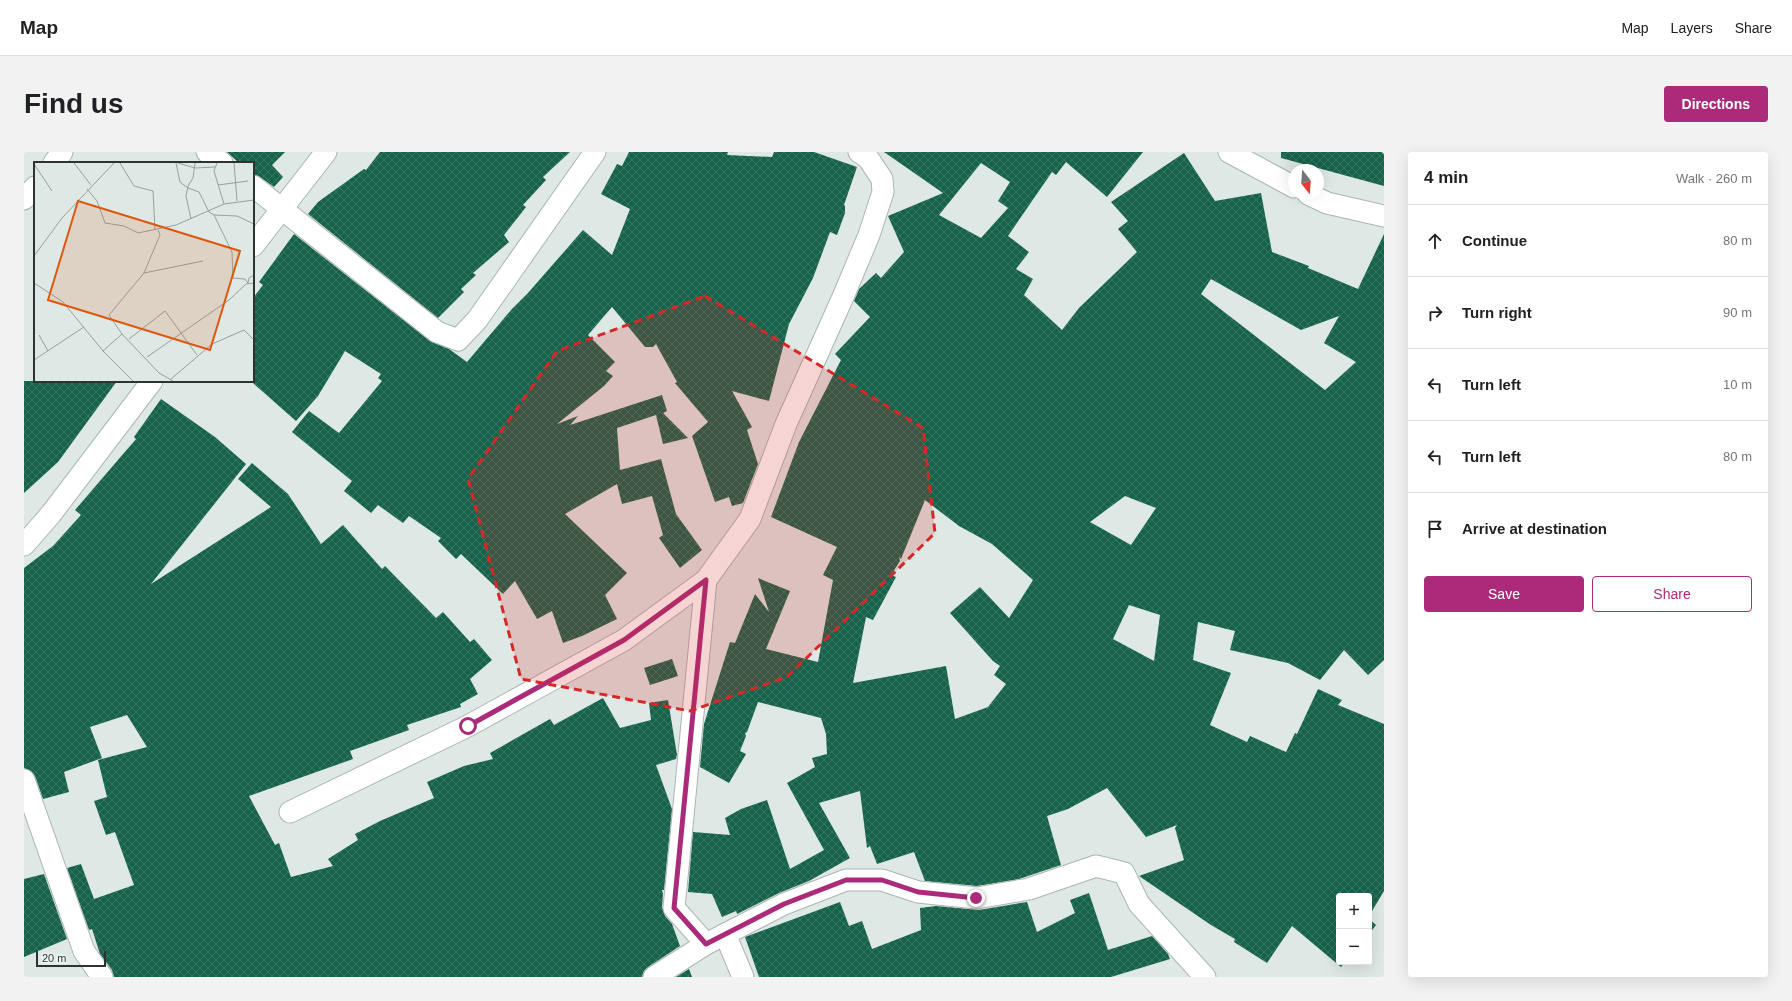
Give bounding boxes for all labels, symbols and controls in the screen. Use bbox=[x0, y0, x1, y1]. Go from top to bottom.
text: Map bbox=[20, 17, 58, 38]
text: Map bbox=[1621, 20, 1649, 36]
text: Layers bbox=[1671, 20, 1713, 36]
text: Share bbox=[1735, 20, 1772, 36]
button: Directions bbox=[1664, 86, 1768, 122]
text: Find us bbox=[24, 88, 124, 119]
inset map bbox=[34, 162, 254, 382]
north arrow bbox=[1288, 164, 1324, 200]
text: 4 min bbox=[1424, 168, 1468, 187]
text: Walk · 260 m bbox=[1676, 171, 1752, 186]
icon: ahead bbox=[1424, 230, 1446, 252]
text: Continue bbox=[1462, 232, 1527, 249]
text: 80 m bbox=[1723, 233, 1752, 248]
icon: right bbox=[1424, 302, 1446, 324]
text: Turn right bbox=[1462, 304, 1532, 321]
text: 90 m bbox=[1723, 305, 1752, 320]
icon: left bbox=[1424, 374, 1446, 396]
text: Turn left bbox=[1462, 376, 1521, 393]
text: 10 m bbox=[1723, 377, 1752, 392]
icon: left bbox=[1424, 446, 1446, 468]
text: Turn left bbox=[1462, 448, 1521, 465]
text: 80 m bbox=[1723, 449, 1752, 464]
icon: arrive bbox=[1424, 518, 1446, 540]
text: Arrive at destination bbox=[1462, 520, 1607, 537]
button: Save bbox=[1424, 576, 1584, 612]
button: Share bbox=[1592, 576, 1752, 612]
route start bbox=[459, 717, 477, 735]
route end bbox=[967, 889, 985, 907]
map controls bbox=[1336, 893, 1372, 965]
button: + bbox=[1336, 893, 1372, 929]
button: − bbox=[1336, 929, 1372, 965]
scale bar bbox=[36, 949, 106, 968]
text: 20 m bbox=[42, 952, 66, 964]

